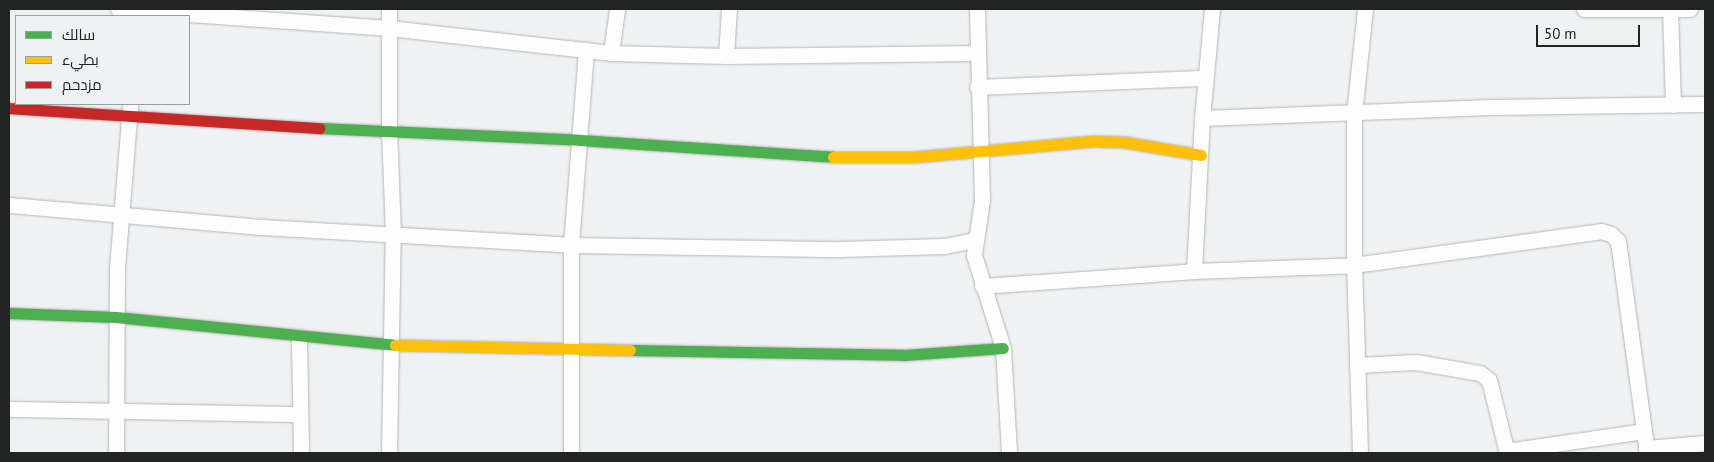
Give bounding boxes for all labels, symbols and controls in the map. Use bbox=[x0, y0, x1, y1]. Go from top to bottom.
legend bbox=[15, 15, 190, 105]
scale bar bbox=[1539, 15, 1643, 47]
text: 50 m bbox=[1544, 24, 1577, 43]
text: سالك bbox=[62, 25, 95, 44]
text: بطيء bbox=[62, 50, 99, 69]
text: مزدحم bbox=[62, 75, 102, 94]

